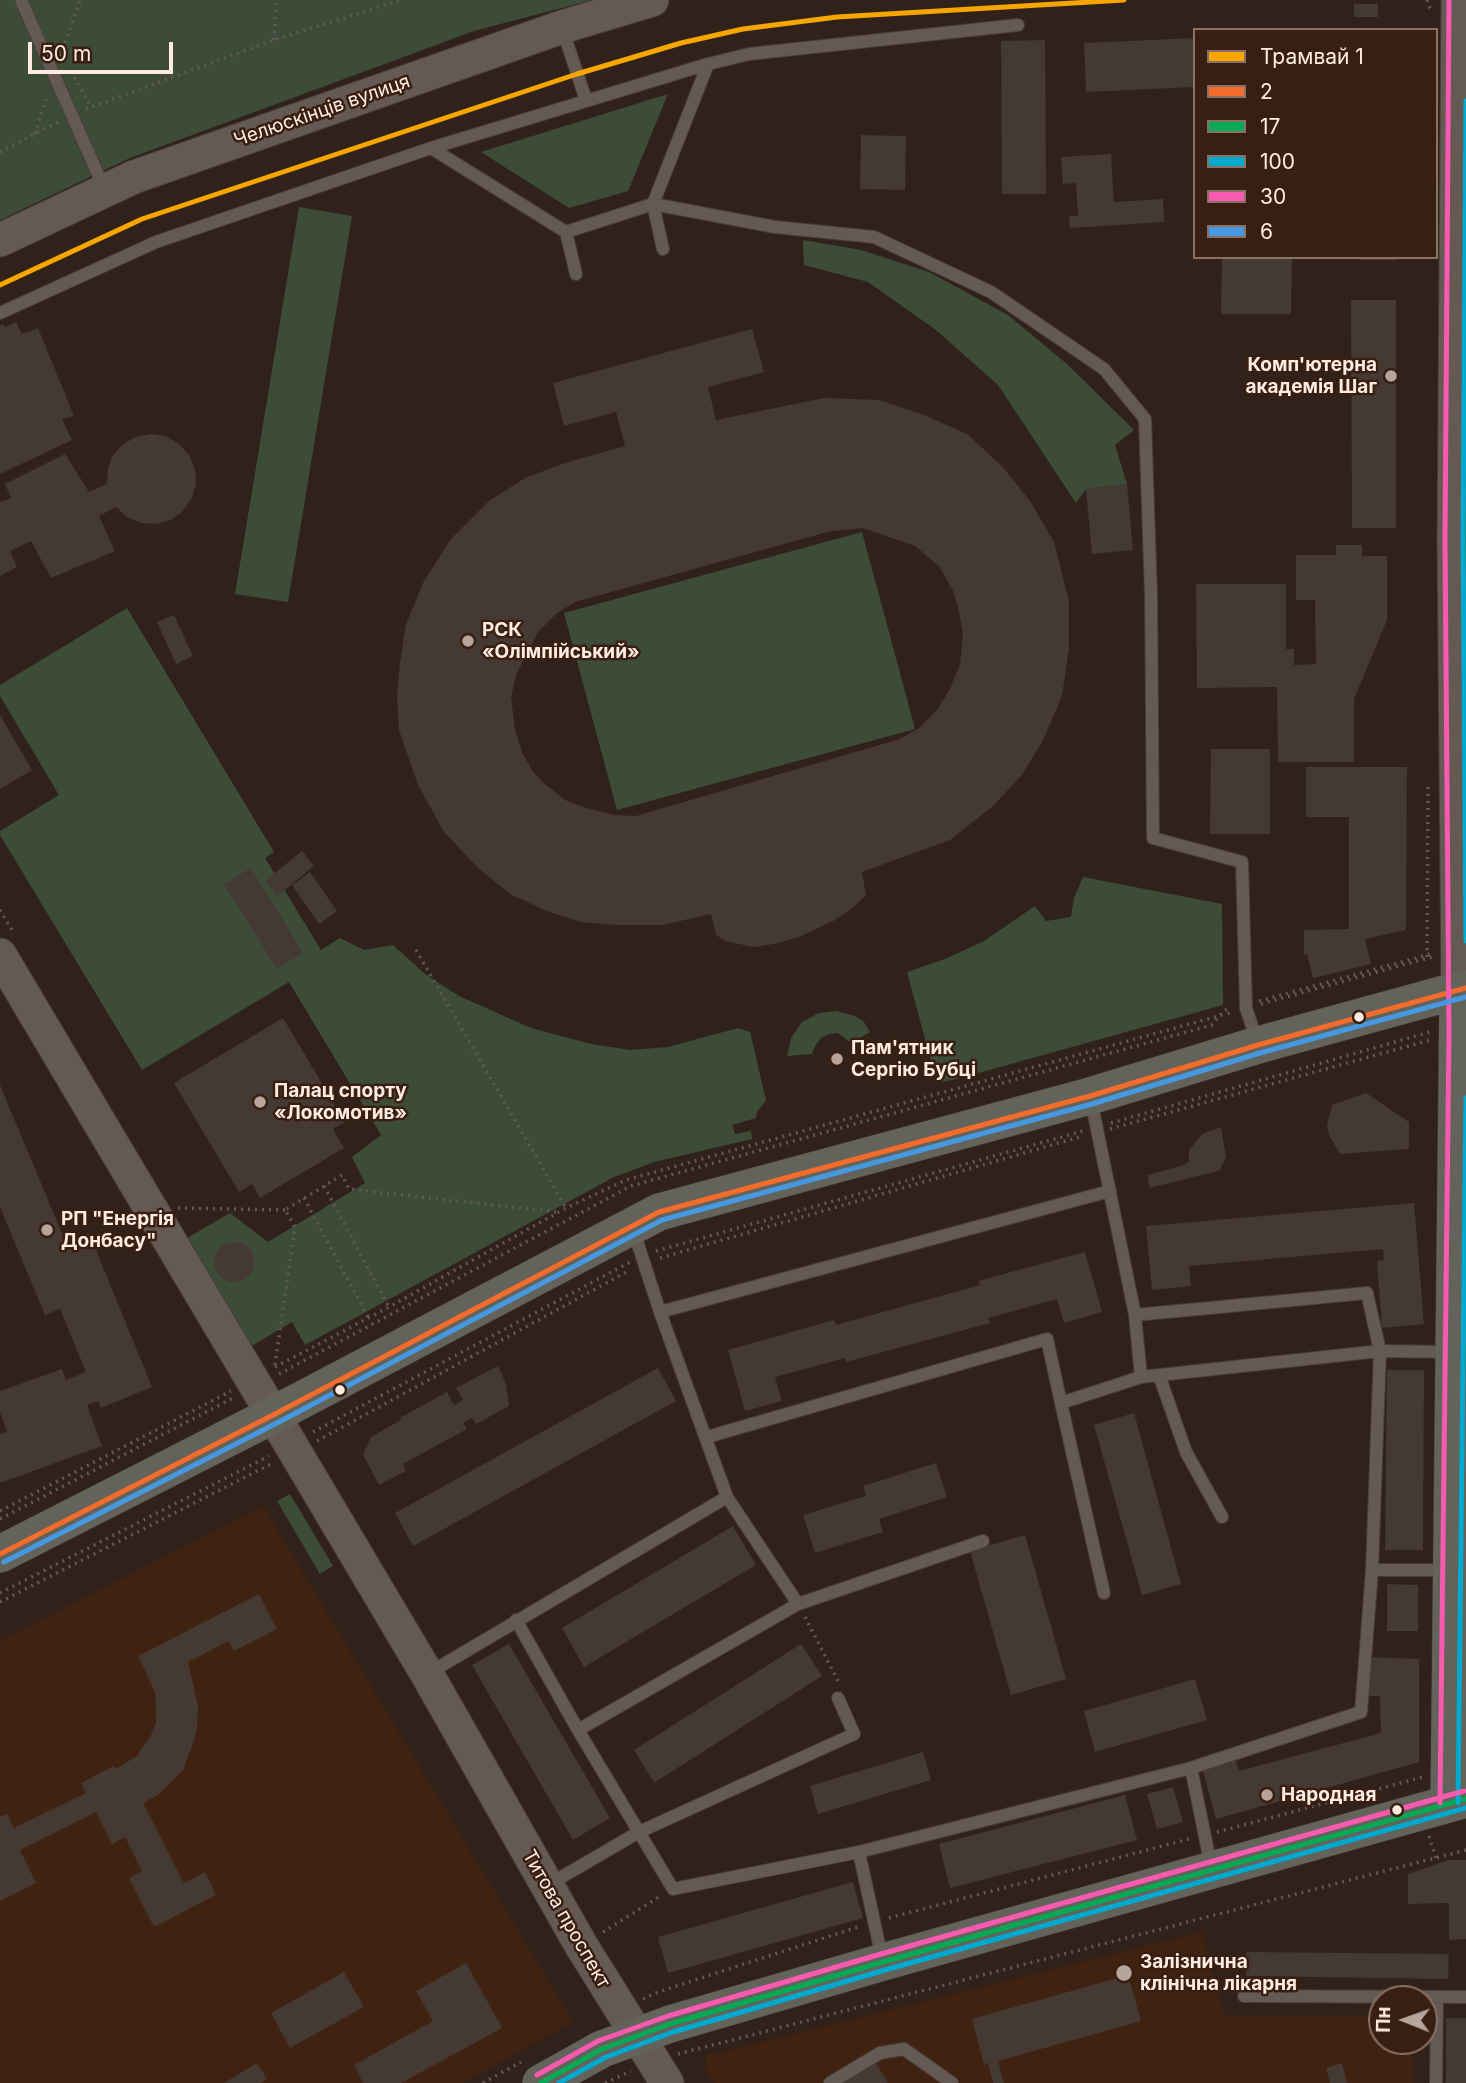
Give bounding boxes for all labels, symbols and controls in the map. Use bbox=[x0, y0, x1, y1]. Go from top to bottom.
scale bar bbox=[32, 28, 177, 72]
legend bbox=[1193, 28, 1438, 259]
text: 50 m bbox=[41, 41, 91, 66]
text: Трамвай 1 bbox=[1260, 44, 1364, 69]
street label: Челюскінців вулиця bbox=[231, 70, 413, 152]
text: 2 bbox=[1260, 79, 1273, 104]
text: 17 bbox=[1260, 114, 1280, 139]
text: 100 bbox=[1260, 149, 1295, 174]
text: 30 bbox=[1260, 184, 1286, 209]
text: 6 bbox=[1260, 219, 1273, 244]
place label: Комп'ютерна академія Шаг bbox=[1245, 354, 1377, 398]
marker: Комп'ютерна академія Шаг bbox=[1383, 368, 1399, 384]
place label: РСК «Олімпійський» bbox=[482, 619, 640, 663]
marker: РСК «Олімпійський» bbox=[460, 633, 476, 649]
unlabelled marker bbox=[1352, 1010, 1366, 1024]
place label: Пам'ятник Сергію Бубці bbox=[851, 1037, 976, 1081]
marker: Пам'ятник Сергію Бубці bbox=[829, 1051, 845, 1067]
place label: Палац спорту «Локомотив» bbox=[274, 1080, 407, 1124]
marker: Палац спорту «Локомотив» bbox=[252, 1094, 268, 1110]
place label: РП "Енергія Донбасу" bbox=[61, 1208, 174, 1252]
marker: РП "Енергія Донбасу" bbox=[39, 1222, 55, 1238]
unlabelled marker bbox=[333, 1383, 347, 1397]
place label: Народная bbox=[1281, 1784, 1376, 1806]
marker: Народная bbox=[1259, 1787, 1275, 1803]
unlabelled marker bbox=[1390, 1803, 1404, 1817]
street label: Титова проспект bbox=[517, 1846, 615, 1992]
place label: Залізнична клінічна лікарня bbox=[1140, 1951, 1297, 1995]
marker: Залізнична клінічна лікарня bbox=[1114, 1963, 1134, 1983]
north arrow bbox=[1368, 1985, 1438, 2055]
text: Пн bbox=[1372, 2006, 1395, 2033]

